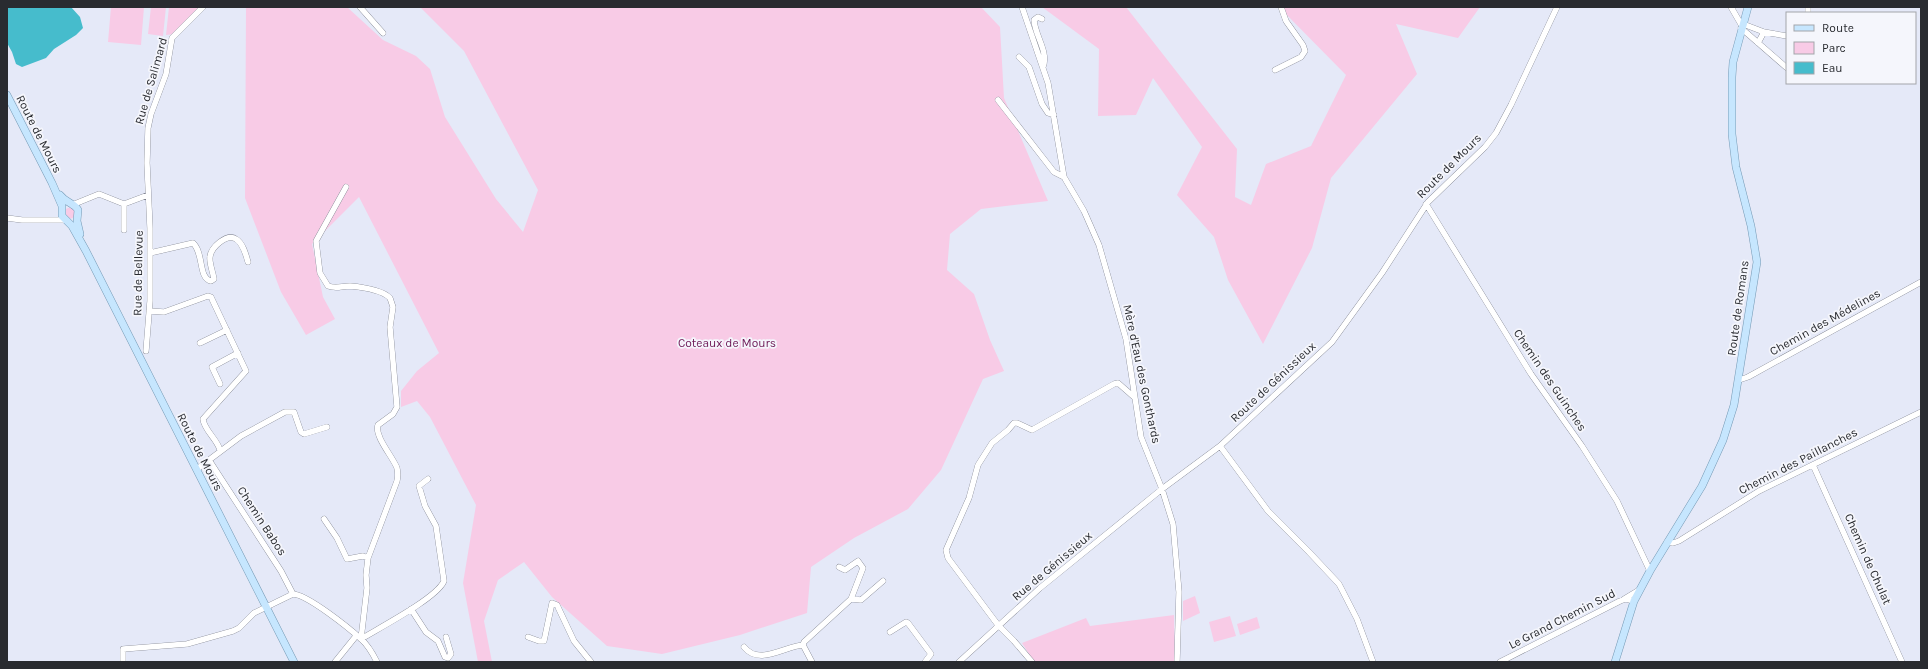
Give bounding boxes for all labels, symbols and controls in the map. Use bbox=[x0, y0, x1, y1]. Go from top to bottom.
legend bbox=[1786, 12, 1916, 84]
text: Route bbox=[1822, 21, 1854, 35]
street label: Rue de Salimard bbox=[132, 36, 170, 126]
text: Parc bbox=[1822, 41, 1846, 55]
text: Eau bbox=[1822, 61, 1843, 75]
street label: Route de Mours bbox=[13, 93, 65, 175]
street label: Route de Mours bbox=[1414, 131, 1484, 201]
street label: Rue de Bellevue bbox=[130, 230, 146, 316]
street label: Route de Romans bbox=[1724, 259, 1752, 357]
street label: Chemin des Médelines bbox=[1767, 286, 1883, 358]
street label: Mère d'Eau des Gonthards bbox=[1120, 303, 1164, 445]
street label: Chemin des Guinches bbox=[1511, 326, 1589, 434]
park label: Coteaux de Mours bbox=[678, 336, 776, 350]
street label: Route de Génissieux bbox=[1228, 339, 1318, 425]
street label: Route de Mours bbox=[174, 411, 226, 493]
street label: Chemin des Paillanches bbox=[1736, 425, 1860, 497]
street label: Chemin Babos bbox=[234, 484, 290, 558]
street label: Chemin de Chulat bbox=[1842, 511, 1895, 607]
street label: Rue de Génissieux bbox=[1009, 528, 1095, 604]
street label: Le Grand Chemin Sud bbox=[1506, 586, 1618, 652]

